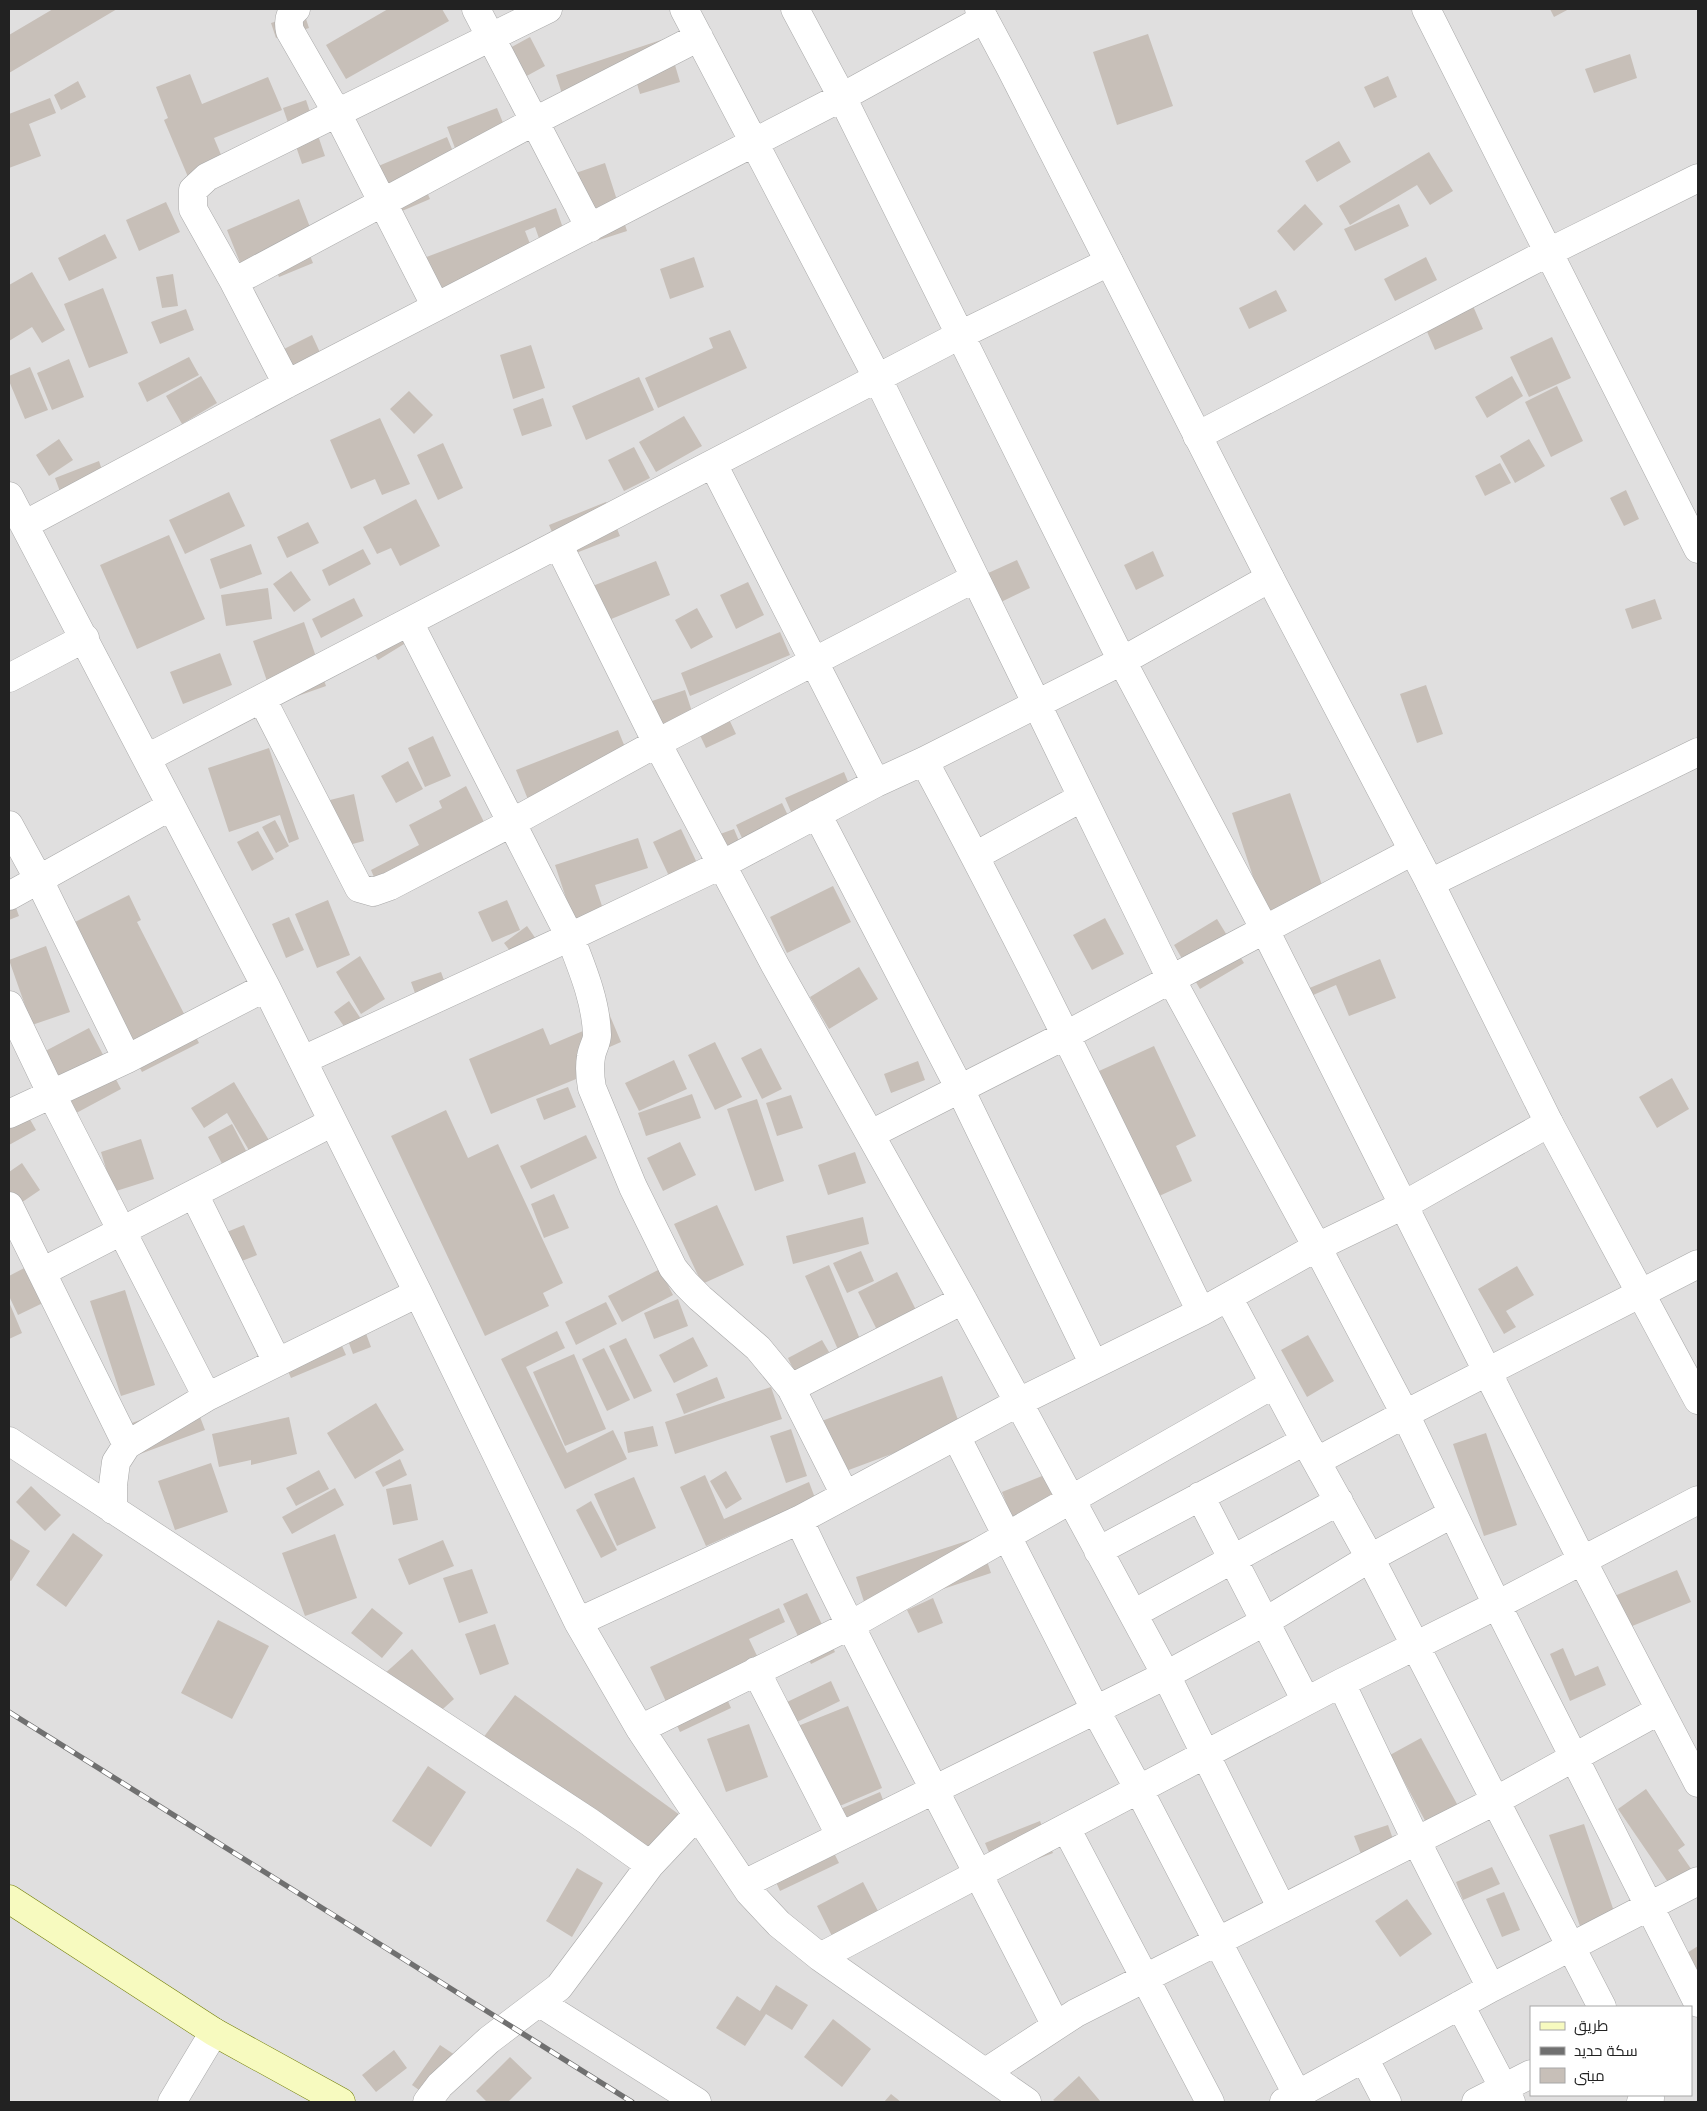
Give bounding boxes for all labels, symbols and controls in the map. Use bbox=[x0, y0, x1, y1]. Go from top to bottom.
legend bbox=[1530, 2006, 1692, 2096]
text: طريق bbox=[1574, 2016, 1608, 2036]
text: سكة حديد bbox=[1574, 2041, 1638, 2060]
text: مبنى bbox=[1574, 2066, 1605, 2086]

